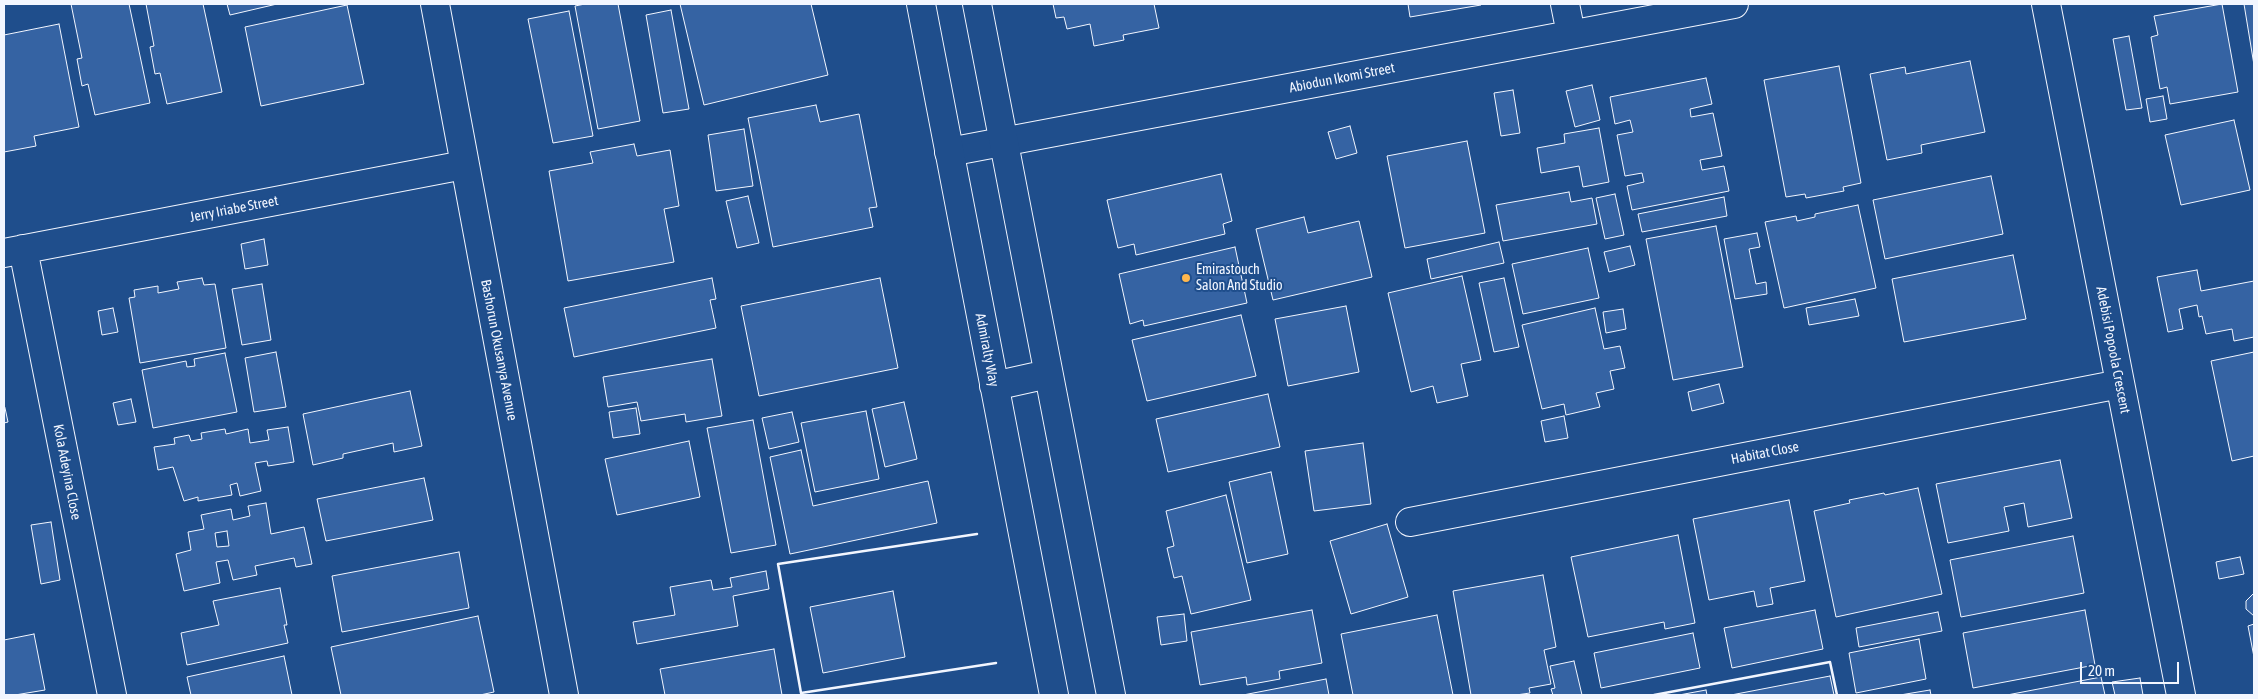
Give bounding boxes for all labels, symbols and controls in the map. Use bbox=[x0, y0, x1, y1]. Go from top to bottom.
street label: Abiodun Ikomi Street bbox=[1288, 60, 1396, 96]
street label: Jerry Iriabe Street bbox=[188, 192, 280, 226]
place label: Emirastouch Salon And Studio bbox=[1196, 262, 1283, 294]
marker: Emirastouch Salon And Studio bbox=[1180, 272, 1192, 284]
street label: Bashorun Okusanya Avenue bbox=[477, 278, 521, 422]
street label: Adebisi Popoola Crescent bbox=[2092, 285, 2134, 415]
street label: Admiralty Way bbox=[972, 312, 1002, 388]
street label: Kola Adeyina Close bbox=[50, 423, 84, 521]
street label: Habitat Close bbox=[1730, 438, 1800, 468]
scale bar bbox=[2083, 652, 2182, 684]
text: 20 m bbox=[2088, 662, 2115, 679]

